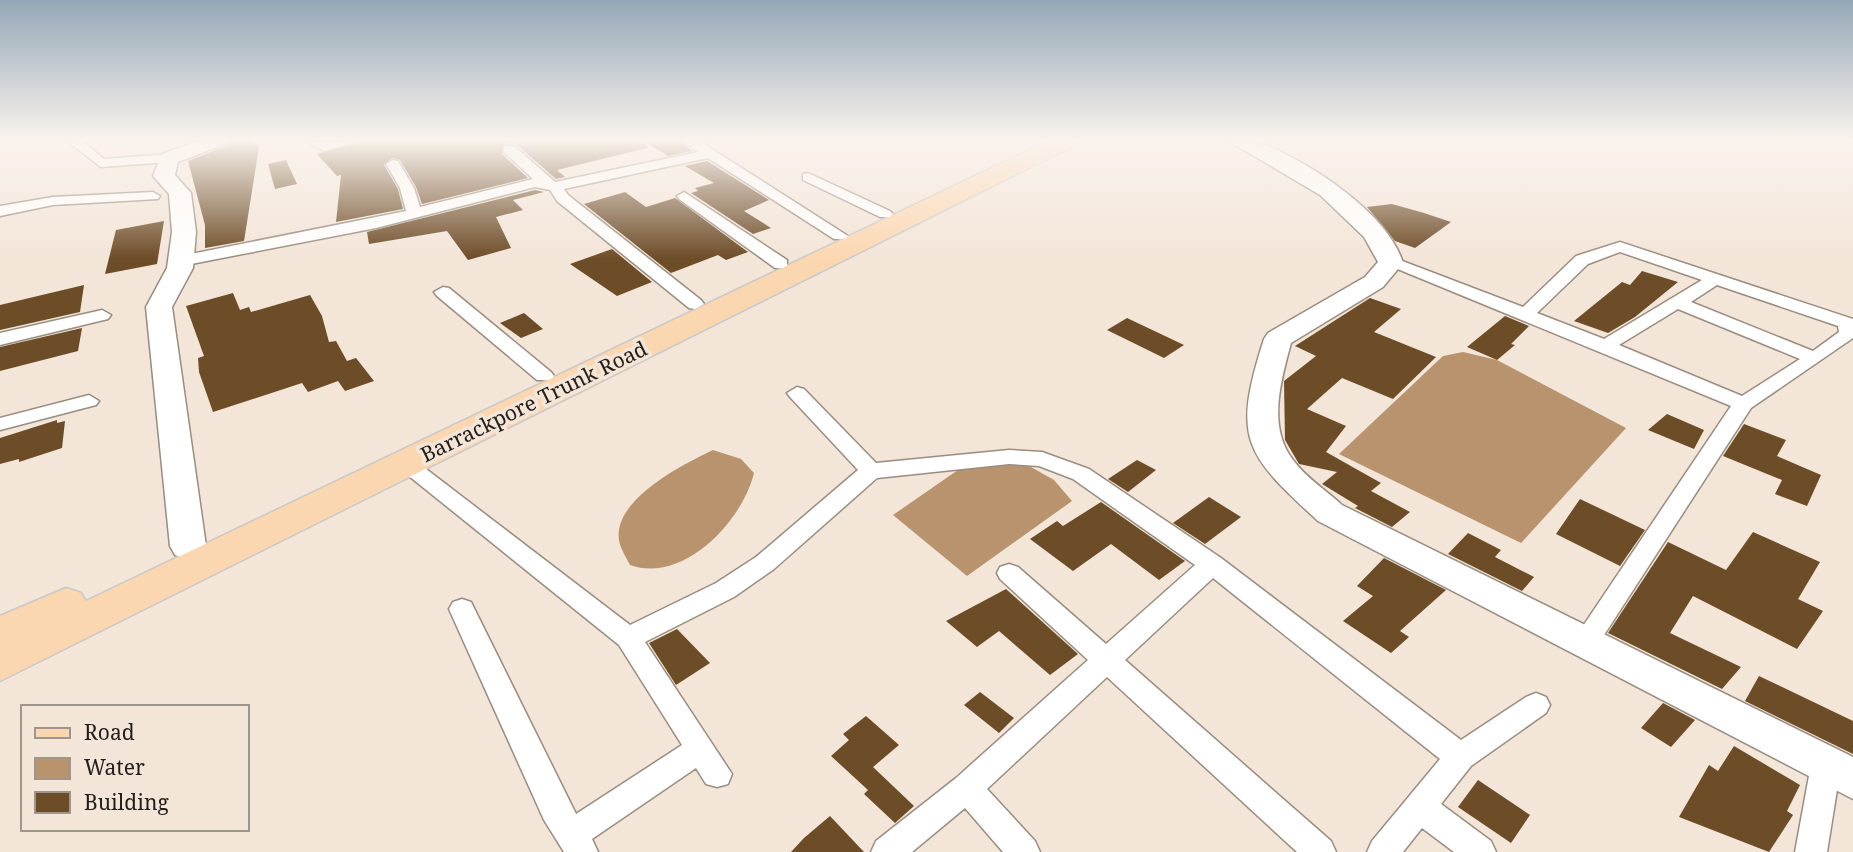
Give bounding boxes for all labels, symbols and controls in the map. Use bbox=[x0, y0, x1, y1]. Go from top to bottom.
street label: Barrackpore Trunk Road bbox=[416, 334, 652, 468]
legend bbox=[21, 705, 248, 831]
text: Road bbox=[84, 718, 135, 746]
text: Water bbox=[84, 753, 145, 781]
text: Building bbox=[84, 788, 169, 816]

